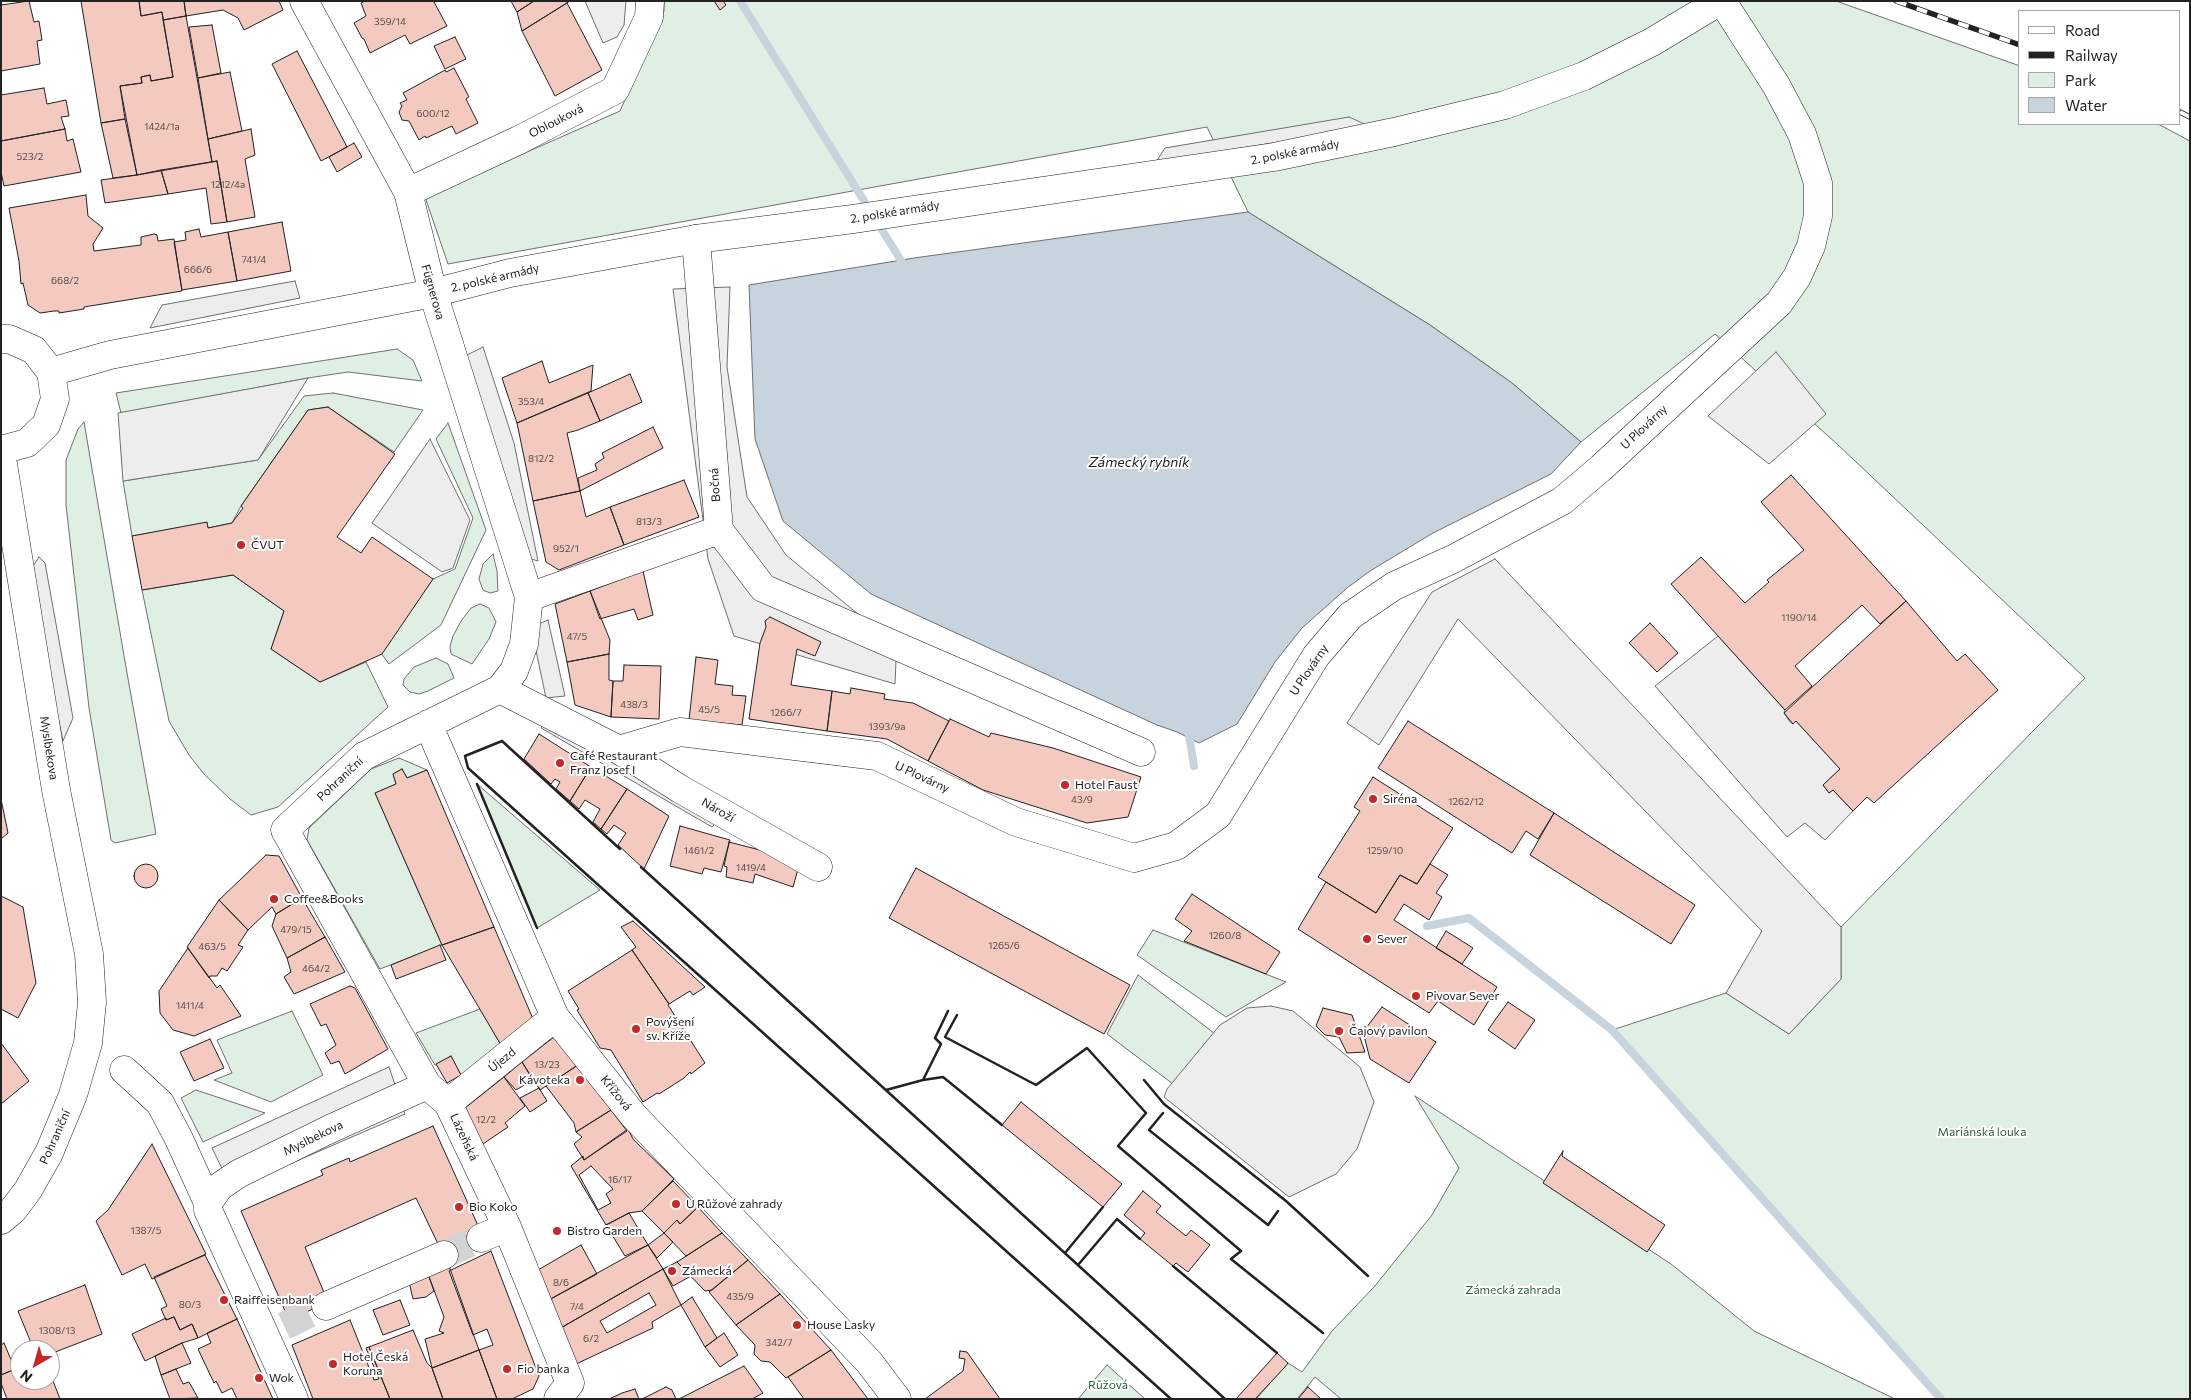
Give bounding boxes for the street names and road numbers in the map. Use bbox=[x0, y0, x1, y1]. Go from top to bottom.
street label: Oblouková bbox=[526, 101, 586, 141]
street label: 2. polské armády bbox=[1249, 136, 1341, 168]
street label: 2. polské armády bbox=[849, 198, 941, 226]
street label: 2. polské armády bbox=[449, 261, 541, 295]
street label: Fügnerova bbox=[418, 263, 448, 321]
street label: U Plovárny bbox=[1618, 402, 1670, 452]
street label: Bočná bbox=[707, 468, 723, 502]
street label: U Plovárny bbox=[1287, 642, 1331, 698]
street label: Myslbekova bbox=[37, 715, 61, 781]
street label: Pohraniční bbox=[314, 754, 366, 804]
street label: U Plovárny bbox=[892, 758, 952, 796]
street label: Nároží bbox=[699, 795, 737, 825]
street label: Újezd bbox=[485, 1045, 519, 1075]
street label: Křížová bbox=[597, 1073, 635, 1113]
street label: Pohraniční bbox=[37, 1107, 73, 1167]
street label: Lázeňská bbox=[447, 1111, 481, 1163]
street label: Myslbekova bbox=[281, 1117, 345, 1159]

